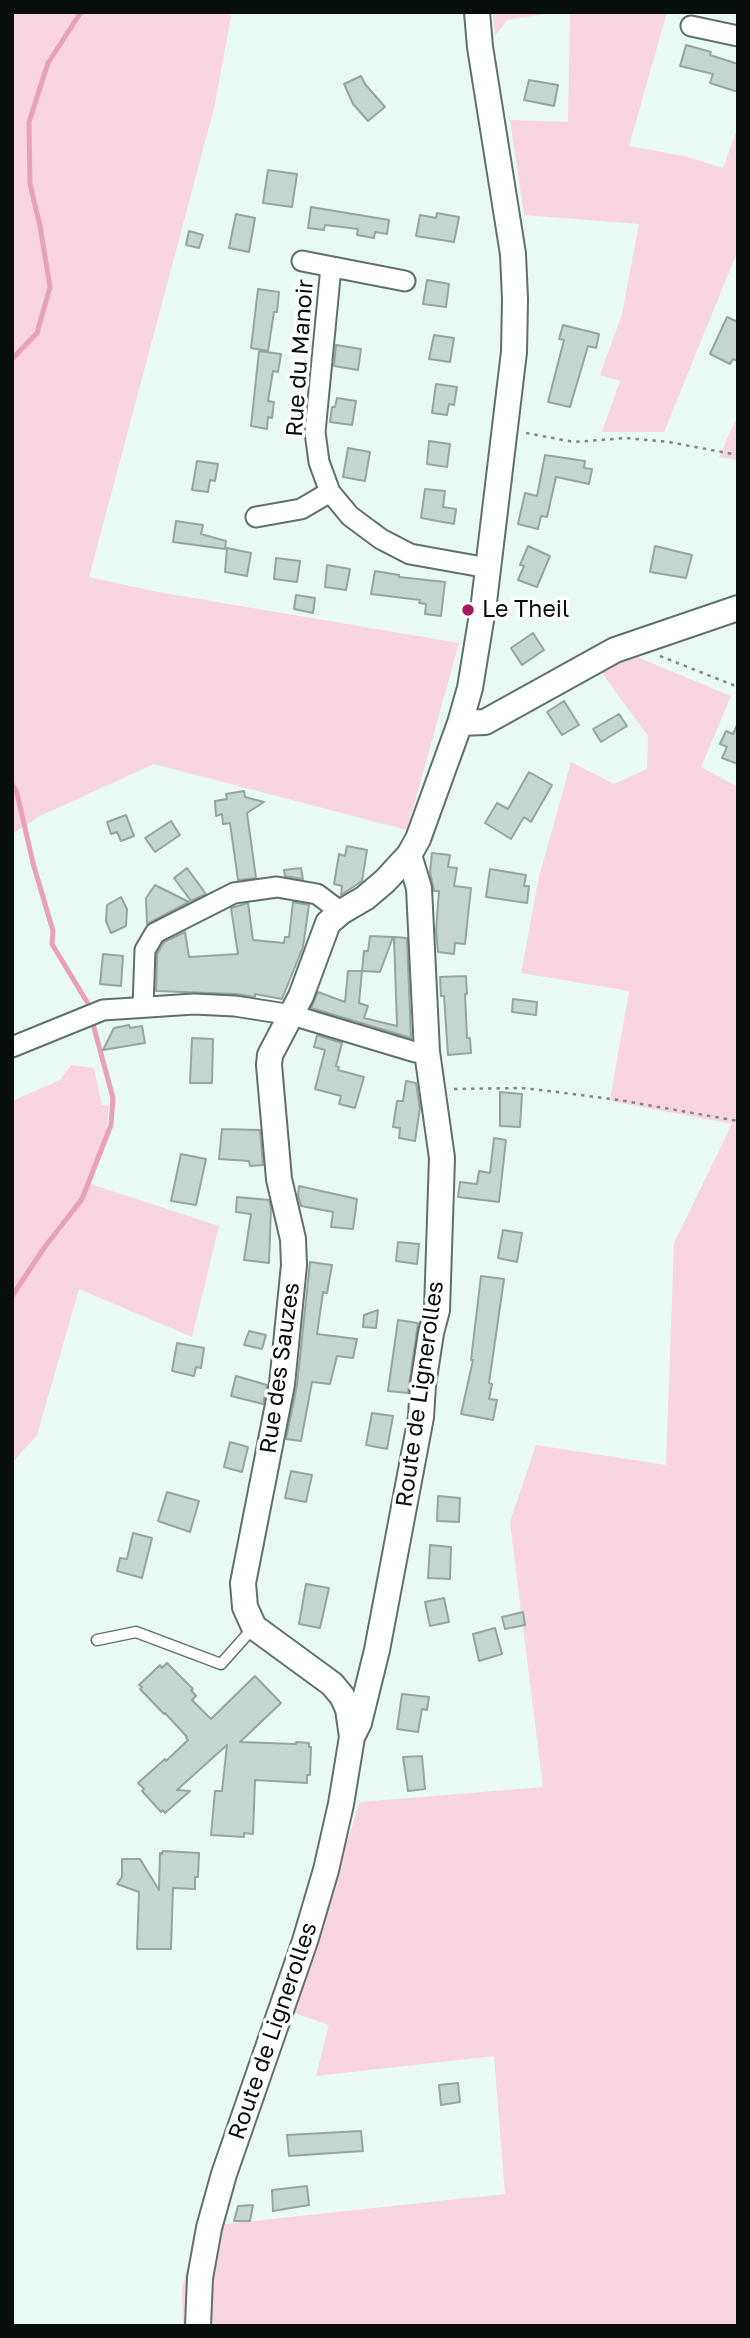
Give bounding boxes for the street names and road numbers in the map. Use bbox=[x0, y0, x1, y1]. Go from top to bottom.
street label: Rue du Manoir bbox=[281, 278, 319, 438]
street label: Route de Lignerolles bbox=[390, 1279, 450, 1509]
street label: Rue des Sauzes bbox=[254, 1281, 306, 1455]
street label: Route de Lignerolles bbox=[223, 1919, 323, 2143]

